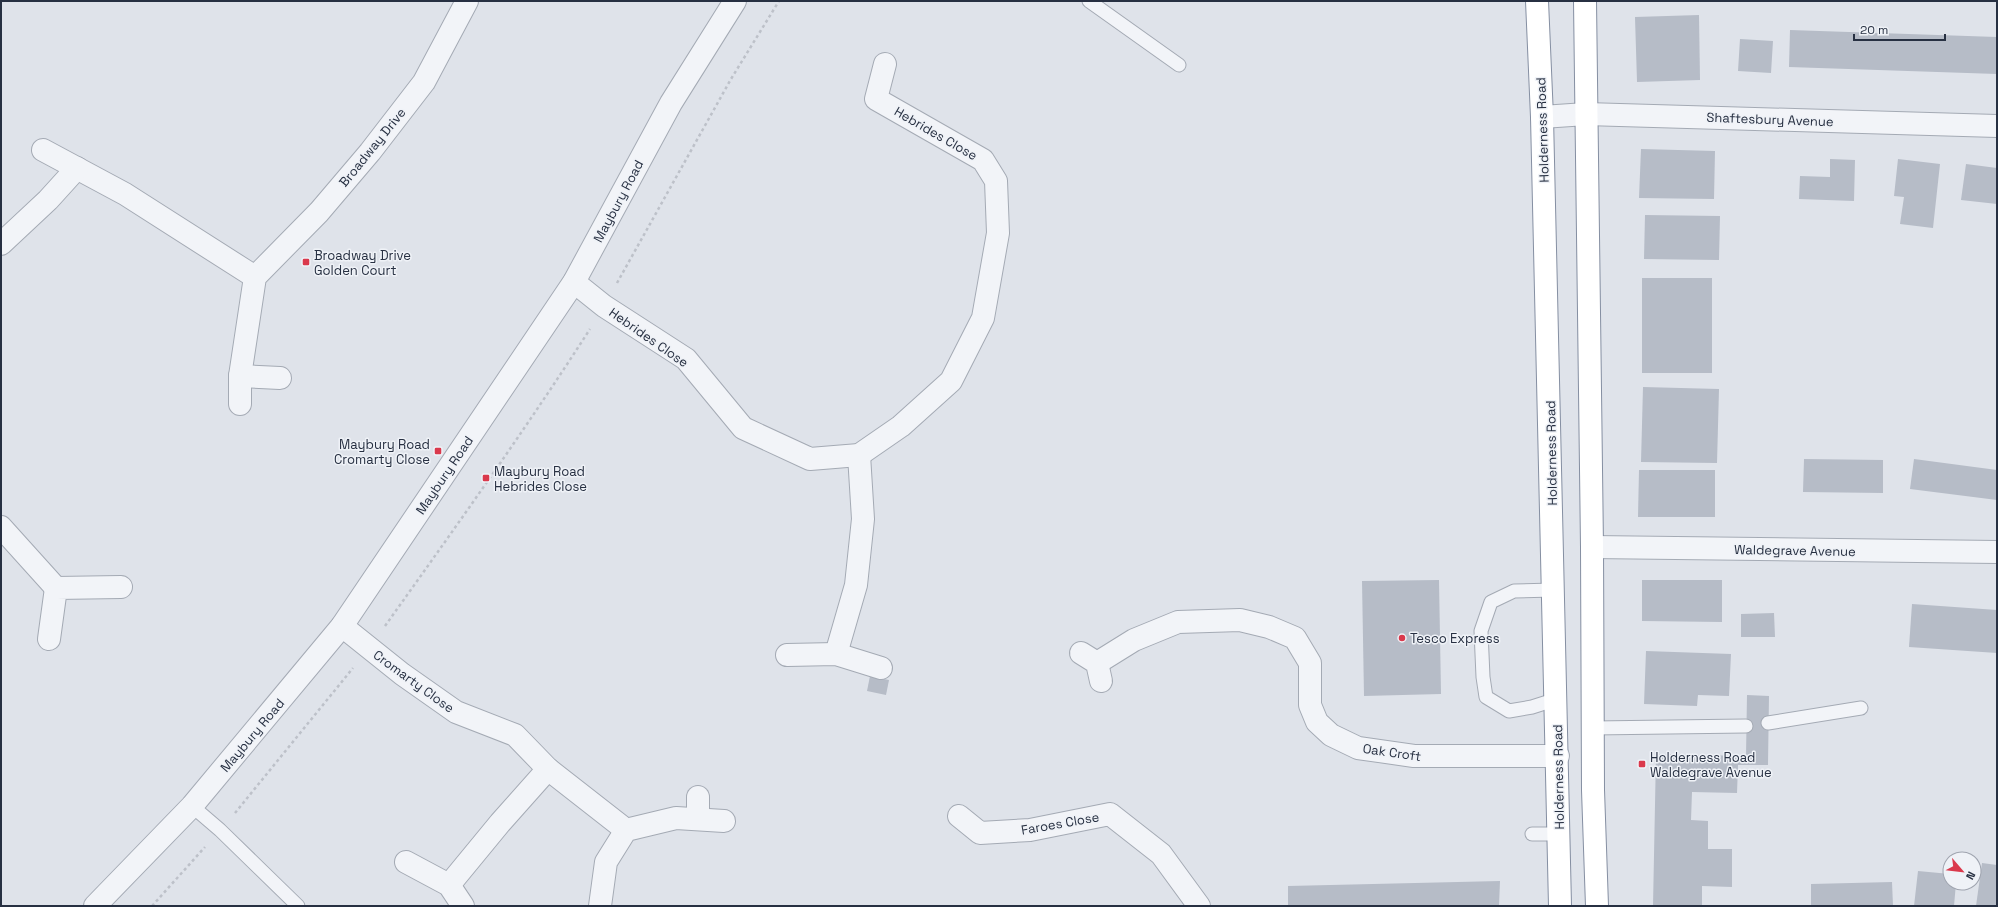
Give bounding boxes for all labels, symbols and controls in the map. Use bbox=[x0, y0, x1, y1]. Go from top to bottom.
scale bar bbox=[1854, 16, 1945, 42]
text: 20 m bbox=[1860, 22, 1888, 38]
street label: Holderness Road bbox=[1532, 77, 1553, 183]
street label: Hebrides Close bbox=[891, 103, 980, 164]
street label: Broadway Drive bbox=[335, 104, 410, 190]
street label: Shaftesbury Avenue bbox=[1706, 109, 1834, 130]
street label: Maybury Road bbox=[590, 157, 647, 245]
place label: Broadway Drive Golden Court bbox=[314, 247, 411, 279]
marker: Broadway Drive Golden Court bbox=[301, 257, 311, 267]
street label: Hebrides Close bbox=[606, 304, 692, 371]
street label: Holderness Road bbox=[1542, 400, 1561, 506]
street label: Maybury Road bbox=[412, 433, 477, 518]
place label: Maybury Road Cromarty Close bbox=[334, 436, 430, 468]
marker: Maybury Road Cromarty Close bbox=[433, 446, 443, 456]
place label: Maybury Road Hebrides Close bbox=[494, 463, 587, 495]
marker: Maybury Road Hebrides Close bbox=[481, 473, 491, 483]
street label: Waldegrave Avenue bbox=[1734, 541, 1856, 560]
place label: Tesco Express bbox=[1410, 630, 1500, 647]
marker: Tesco Express bbox=[1397, 633, 1407, 643]
street label: Cromarty Close bbox=[370, 646, 458, 716]
street label: Maybury Road bbox=[217, 695, 288, 776]
street label: Holderness Road bbox=[1549, 724, 1568, 830]
street label: Oak Croft bbox=[1362, 740, 1422, 765]
place label: Holderness Road Waldegrave Avenue bbox=[1650, 749, 1772, 781]
marker: Holderness Road Waldegrave Avenue bbox=[1637, 759, 1647, 769]
street label: Faroes Close bbox=[1020, 808, 1101, 839]
north arrow bbox=[1942, 851, 1982, 891]
text: N bbox=[1963, 869, 1979, 882]

